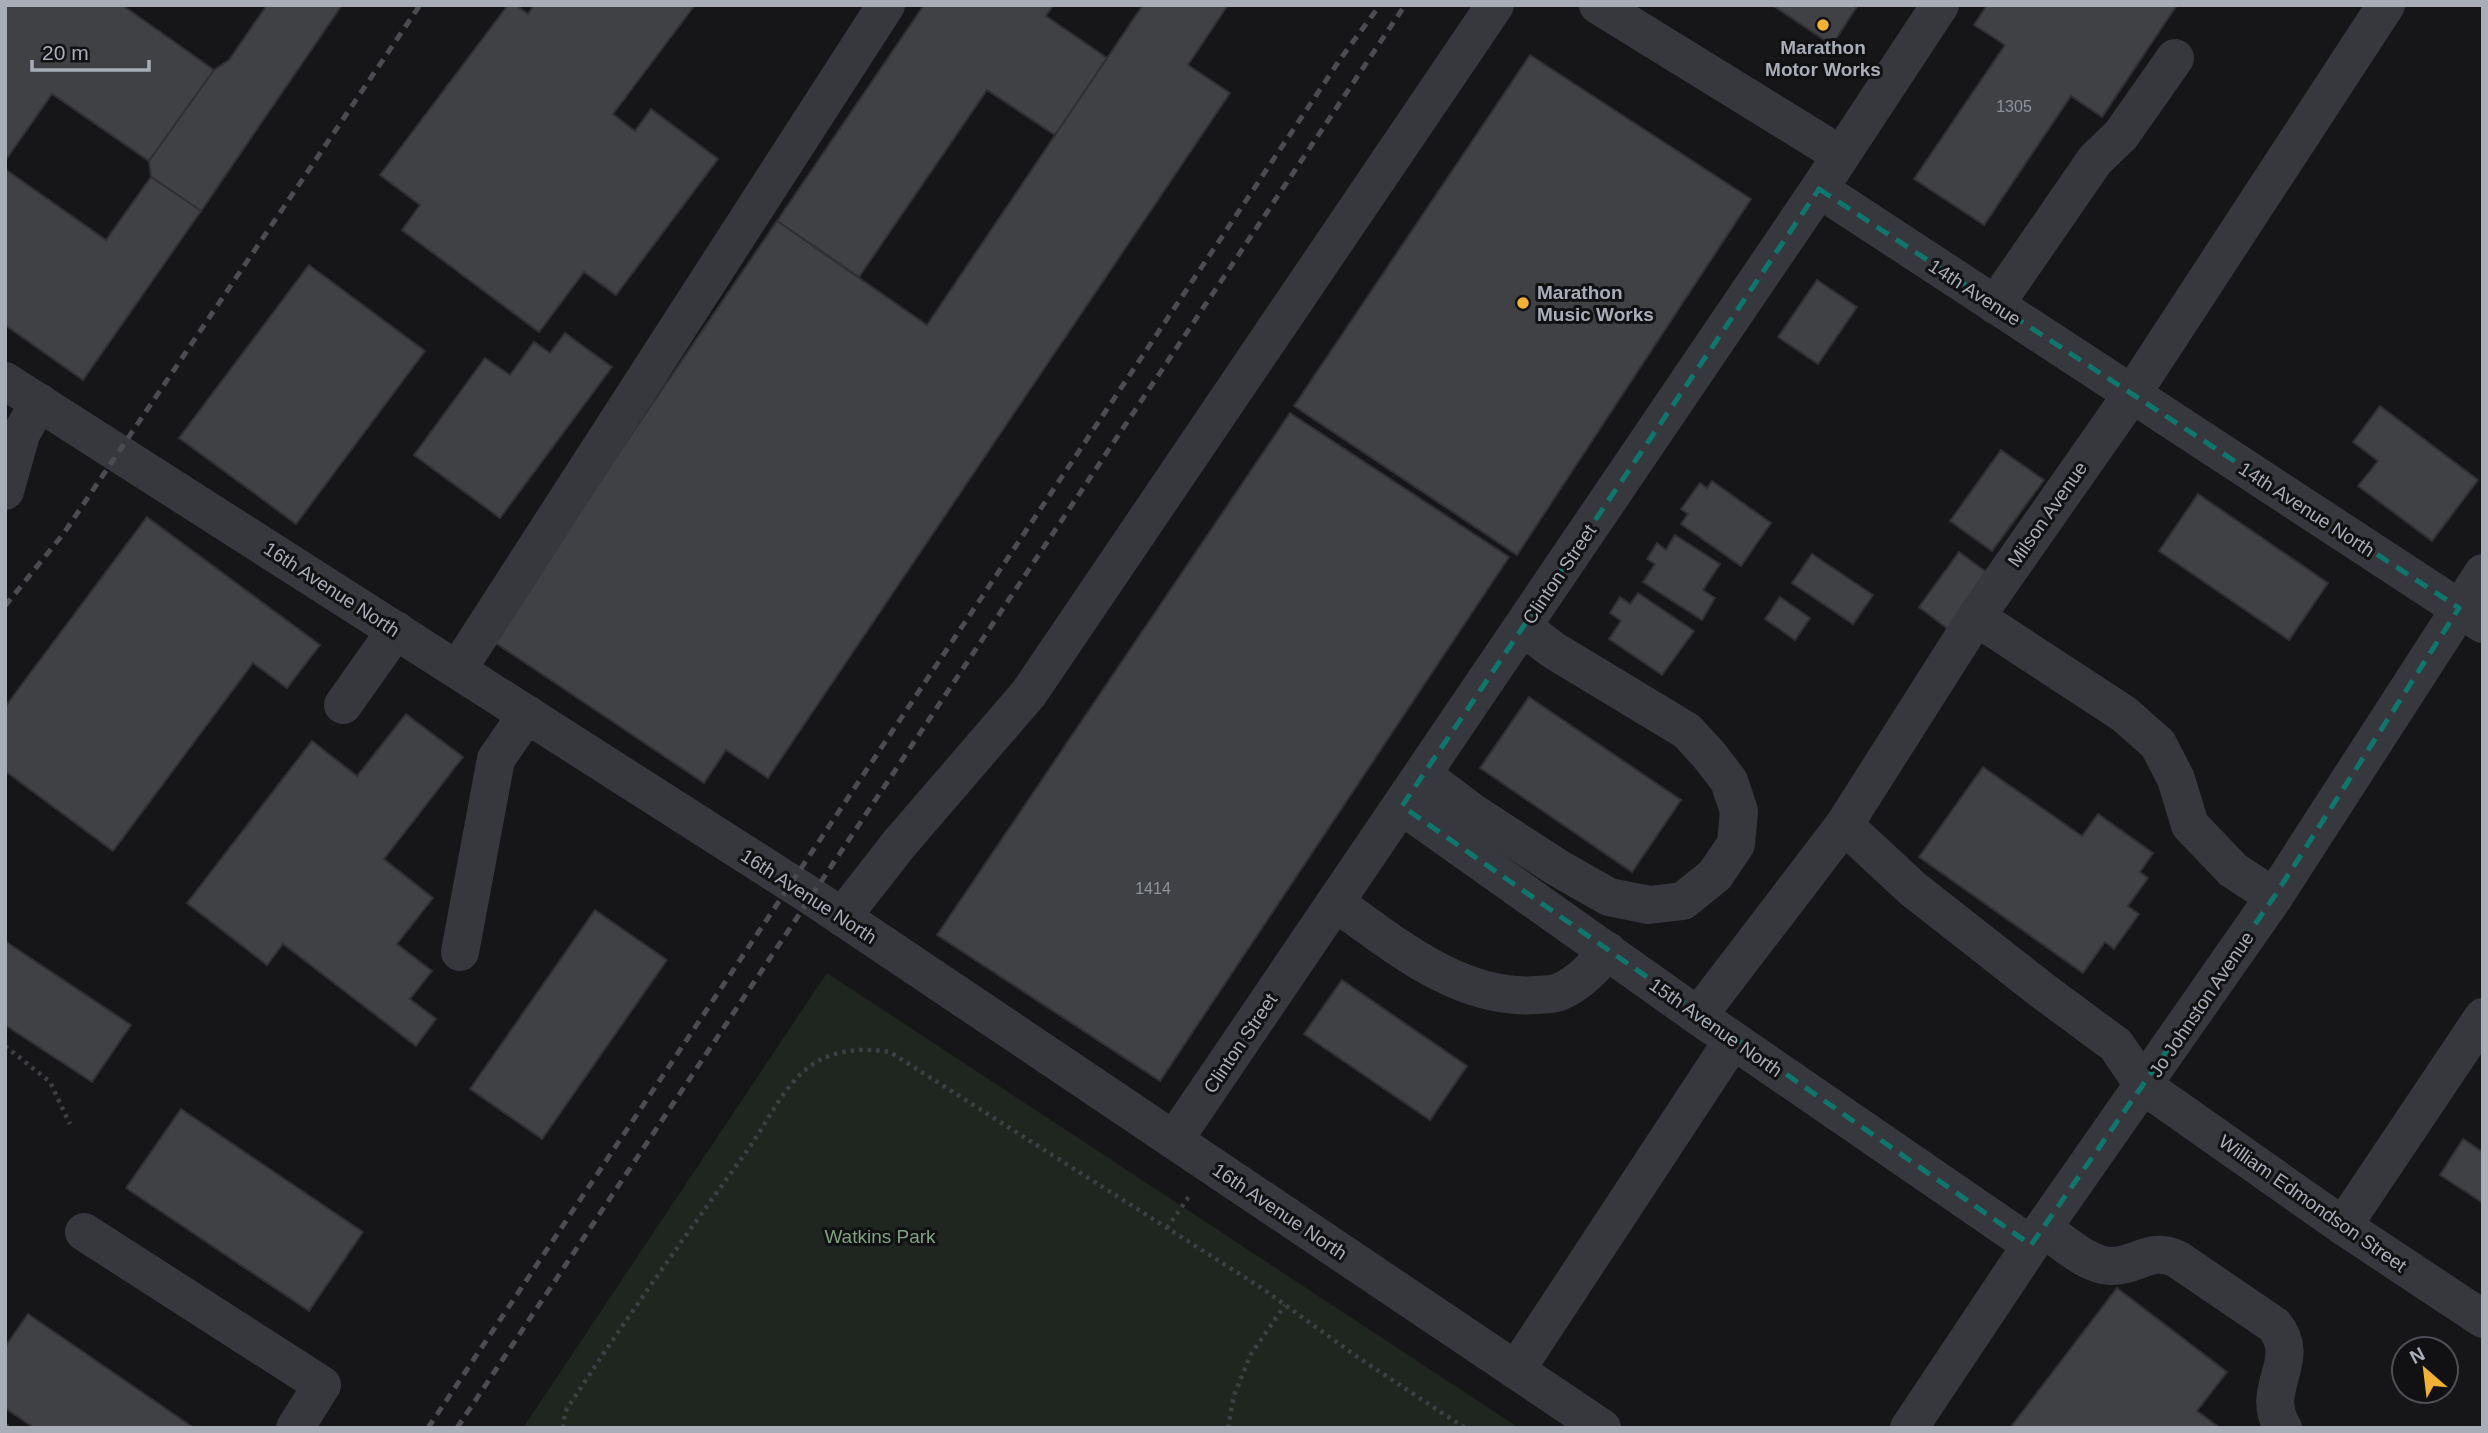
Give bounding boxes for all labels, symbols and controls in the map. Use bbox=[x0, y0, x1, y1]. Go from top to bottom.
marker: Marathon Motor Works bbox=[1815, 17, 1831, 33]
scale bar bbox=[32, 28, 149, 72]
place label: Marathon Motor Works bbox=[1765, 37, 1881, 80]
text: 20 m bbox=[42, 41, 89, 64]
house number: 1305 bbox=[1996, 98, 2032, 115]
street label: 14th Avenue bbox=[1925, 255, 2025, 330]
place label: Marathon Music Works bbox=[1537, 282, 1654, 325]
marker: Marathon Music Works bbox=[1515, 295, 1531, 311]
street label: Milson Avenue bbox=[2003, 458, 2091, 571]
street label: 14th Avenue North bbox=[2235, 458, 2378, 561]
street label: Clinton Street bbox=[1519, 520, 1601, 628]
street label: 16th Avenue North bbox=[260, 538, 403, 641]
street label: 16th Avenue North bbox=[737, 845, 880, 948]
house number: 1414 bbox=[1135, 880, 1171, 897]
street label: Jo Johnston Avenue bbox=[2145, 928, 2258, 1081]
street label: 15th Avenue North bbox=[1645, 974, 1786, 1081]
street label: Clinton Street bbox=[1200, 989, 1282, 1097]
street label: William Edmondson Street bbox=[2215, 1131, 2411, 1277]
street label: 16th Avenue North bbox=[1209, 1159, 1351, 1264]
park label: Watkins Park bbox=[824, 1226, 936, 1247]
north arrow bbox=[2390, 1335, 2460, 1405]
text: N bbox=[2406, 1343, 2428, 1368]

